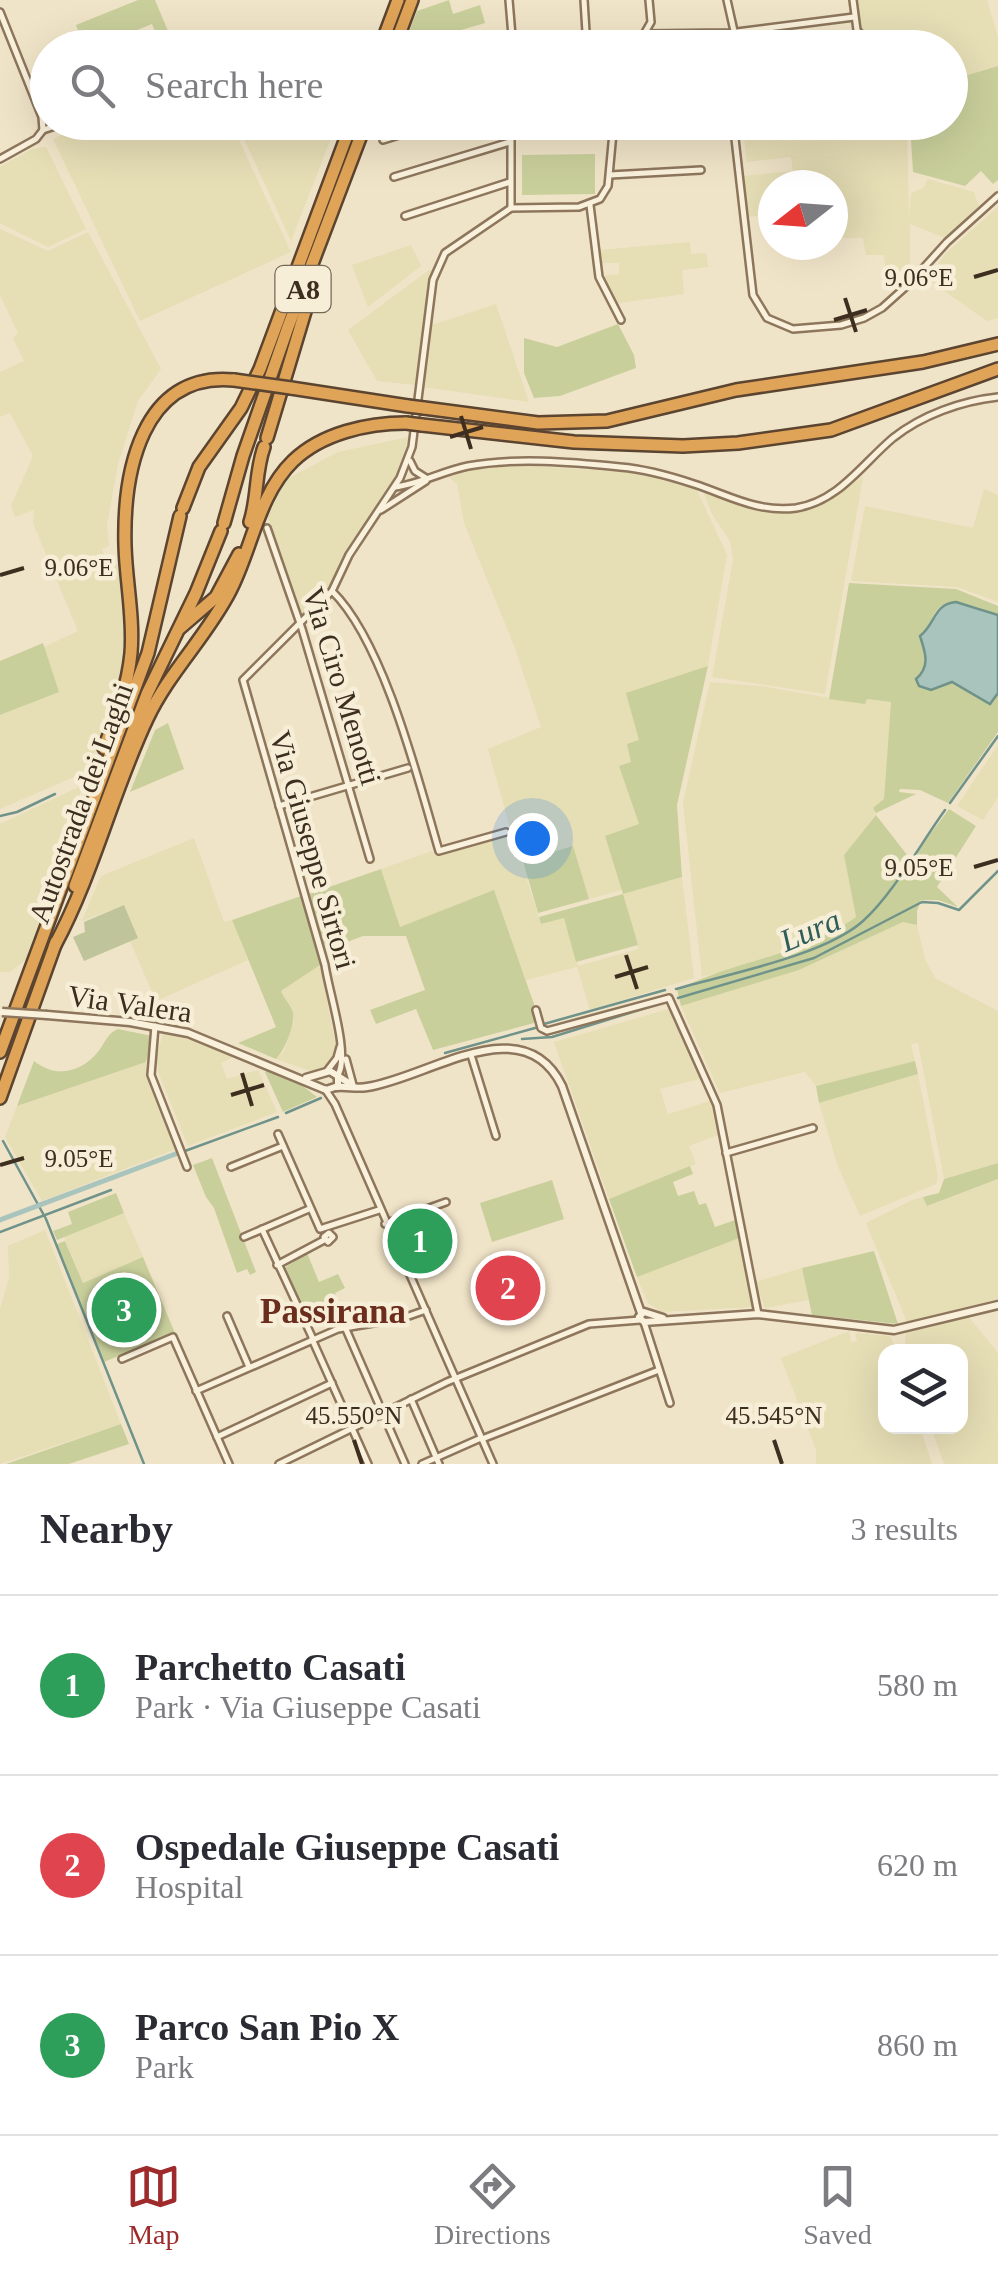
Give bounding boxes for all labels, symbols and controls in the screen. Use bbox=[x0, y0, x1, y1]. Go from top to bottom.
search box bbox=[30, 30, 968, 140]
icon: search bbox=[65, 58, 120, 113]
text: Search here bbox=[145, 64, 323, 106]
north arrow bbox=[758, 170, 848, 260]
text: 9.06°E bbox=[884, 264, 954, 291]
road number: A8 bbox=[276, 266, 330, 312]
text: 9.06°E bbox=[44, 554, 114, 581]
street label: Via Ciro Menotti bbox=[297, 583, 388, 789]
street label: Autostrada dei Laghi bbox=[22, 678, 139, 927]
street label: Via Giuseppe Sirtori bbox=[264, 727, 363, 973]
your location bbox=[507, 813, 558, 864]
text: 9.05°E bbox=[884, 854, 954, 881]
water label: Lura bbox=[773, 901, 846, 959]
street label: Via Valera bbox=[66, 978, 194, 1029]
text: 9.05°E bbox=[44, 1145, 114, 1172]
pin: 1 bbox=[388, 1204, 452, 1278]
pin: 2 bbox=[476, 1250, 540, 1326]
pin: 3 bbox=[92, 1272, 156, 1348]
district label: Passirana bbox=[260, 1292, 406, 1331]
map controls bbox=[878, 1344, 968, 1434]
button: layers bbox=[878, 1344, 968, 1434]
text: 45.550°N bbox=[306, 1402, 402, 1429]
text: 45.545°N bbox=[726, 1402, 822, 1429]
text: Nearby bbox=[40, 1506, 173, 1552]
text: 3 results bbox=[850, 1511, 958, 1547]
text: Parchetto Casati bbox=[135, 1646, 406, 1688]
text: 1 bbox=[65, 1667, 81, 1703]
text: 580 m bbox=[877, 1667, 958, 1703]
text: Park · Via Giuseppe Casati bbox=[135, 1689, 481, 1725]
text: Ospedale Giuseppe Casati bbox=[135, 1826, 559, 1868]
text: 2 bbox=[65, 1847, 81, 1883]
text: 620 m bbox=[877, 1847, 958, 1883]
text: Hospital bbox=[135, 1869, 243, 1905]
text: Parco San Pio X bbox=[135, 2006, 399, 2048]
text: 3 bbox=[65, 2027, 81, 2063]
text: 860 m bbox=[877, 2027, 958, 2063]
text: Park bbox=[135, 2049, 194, 2085]
tab: Map bbox=[126, 2159, 181, 2251]
tab: Directions bbox=[434, 2159, 551, 2251]
tab: Saved bbox=[803, 2159, 872, 2251]

